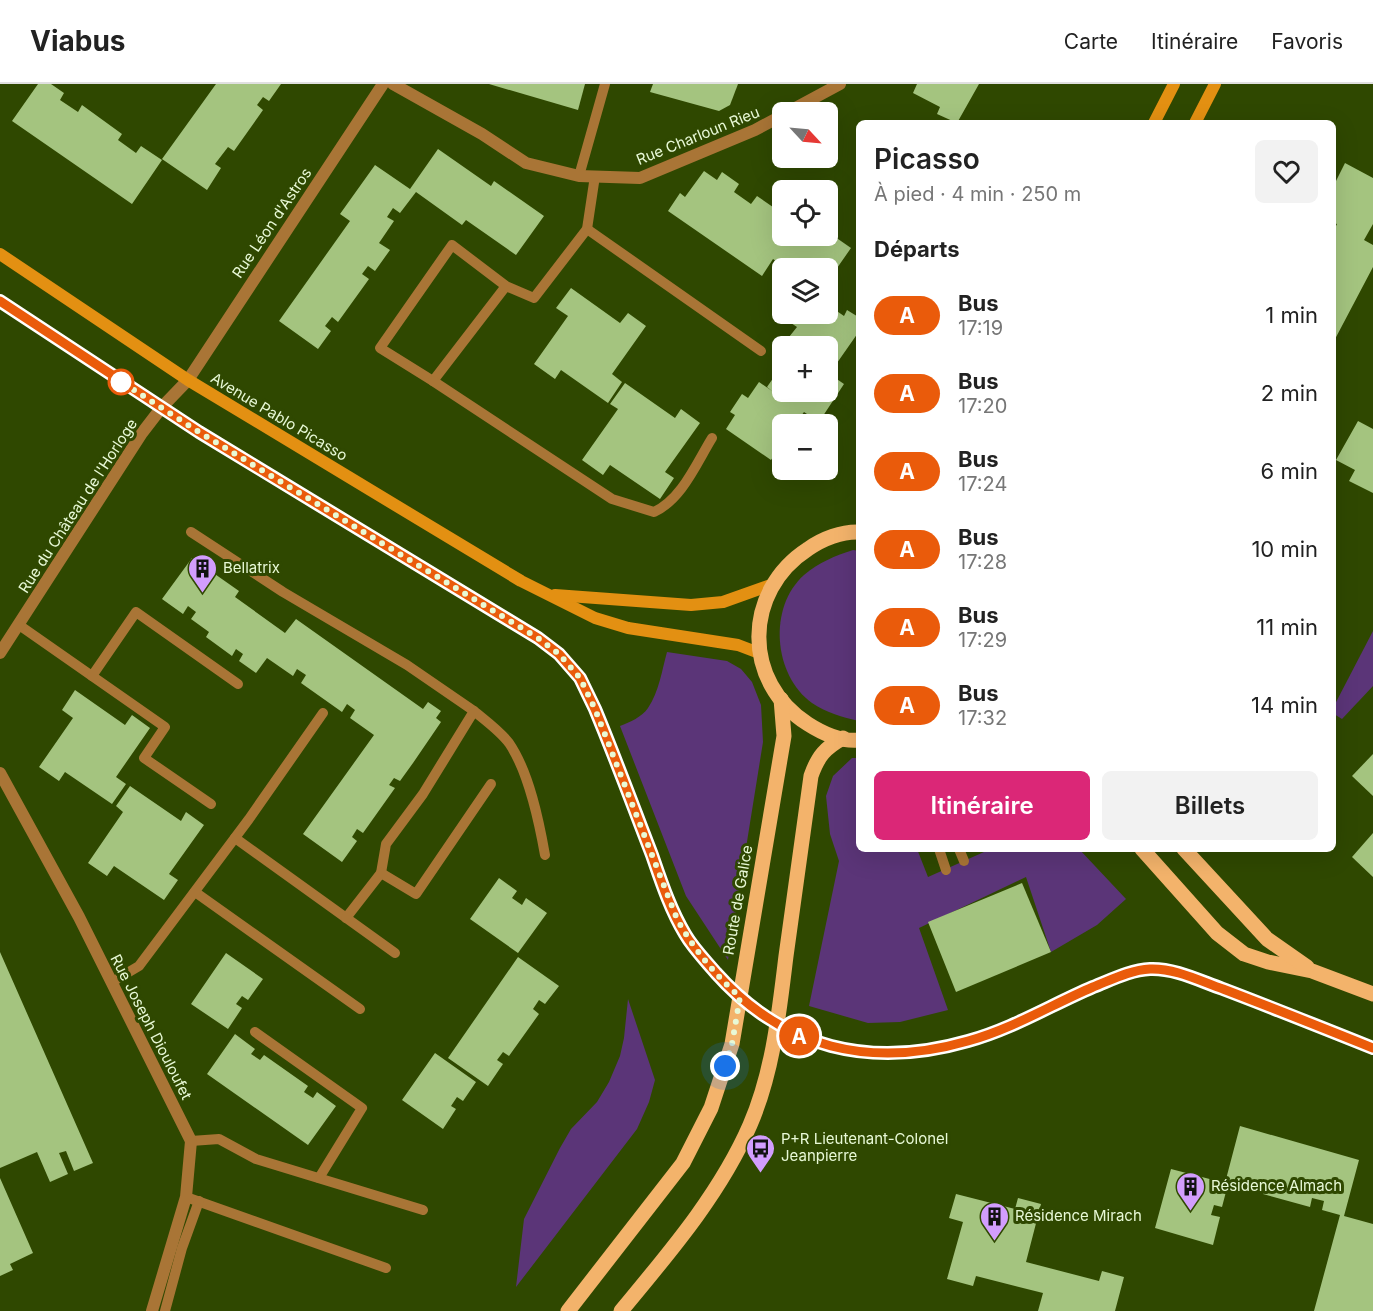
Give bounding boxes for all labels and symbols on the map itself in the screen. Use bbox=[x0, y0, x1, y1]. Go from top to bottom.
street label: Rue Charloun Rieu bbox=[633, 102, 762, 169]
north arrow bbox=[772, 102, 838, 168]
street label: Rue Léon d'Astros bbox=[228, 164, 316, 281]
street label: Avenue Pablo Picasso bbox=[207, 368, 351, 465]
unlabelled marker bbox=[108, 369, 134, 395]
street label: Rue du Château de l'Horloge bbox=[14, 415, 141, 596]
building icon: Bellatrix bbox=[186, 552, 218, 594]
place label: Bellatrix bbox=[223, 558, 280, 577]
street label: Route de Galice bbox=[718, 843, 757, 956]
street label: Rue Joseph Diouloufet bbox=[107, 951, 196, 1103]
line badge: A bbox=[780, 1016, 818, 1056]
your location bbox=[710, 1051, 740, 1081]
place label: P+R Lieutenant-Colonel Jeanpierre bbox=[781, 1129, 948, 1165]
bus stop icon: P+R Lieutenant-Colonel Jeanpierre bbox=[744, 1132, 776, 1174]
building icon: Résidence Almach bbox=[1174, 1170, 1206, 1212]
place label: Résidence Almach bbox=[1211, 1176, 1342, 1195]
building icon: Résidence Mirach bbox=[978, 1200, 1010, 1242]
place label: Résidence Mirach bbox=[1015, 1206, 1142, 1225]

